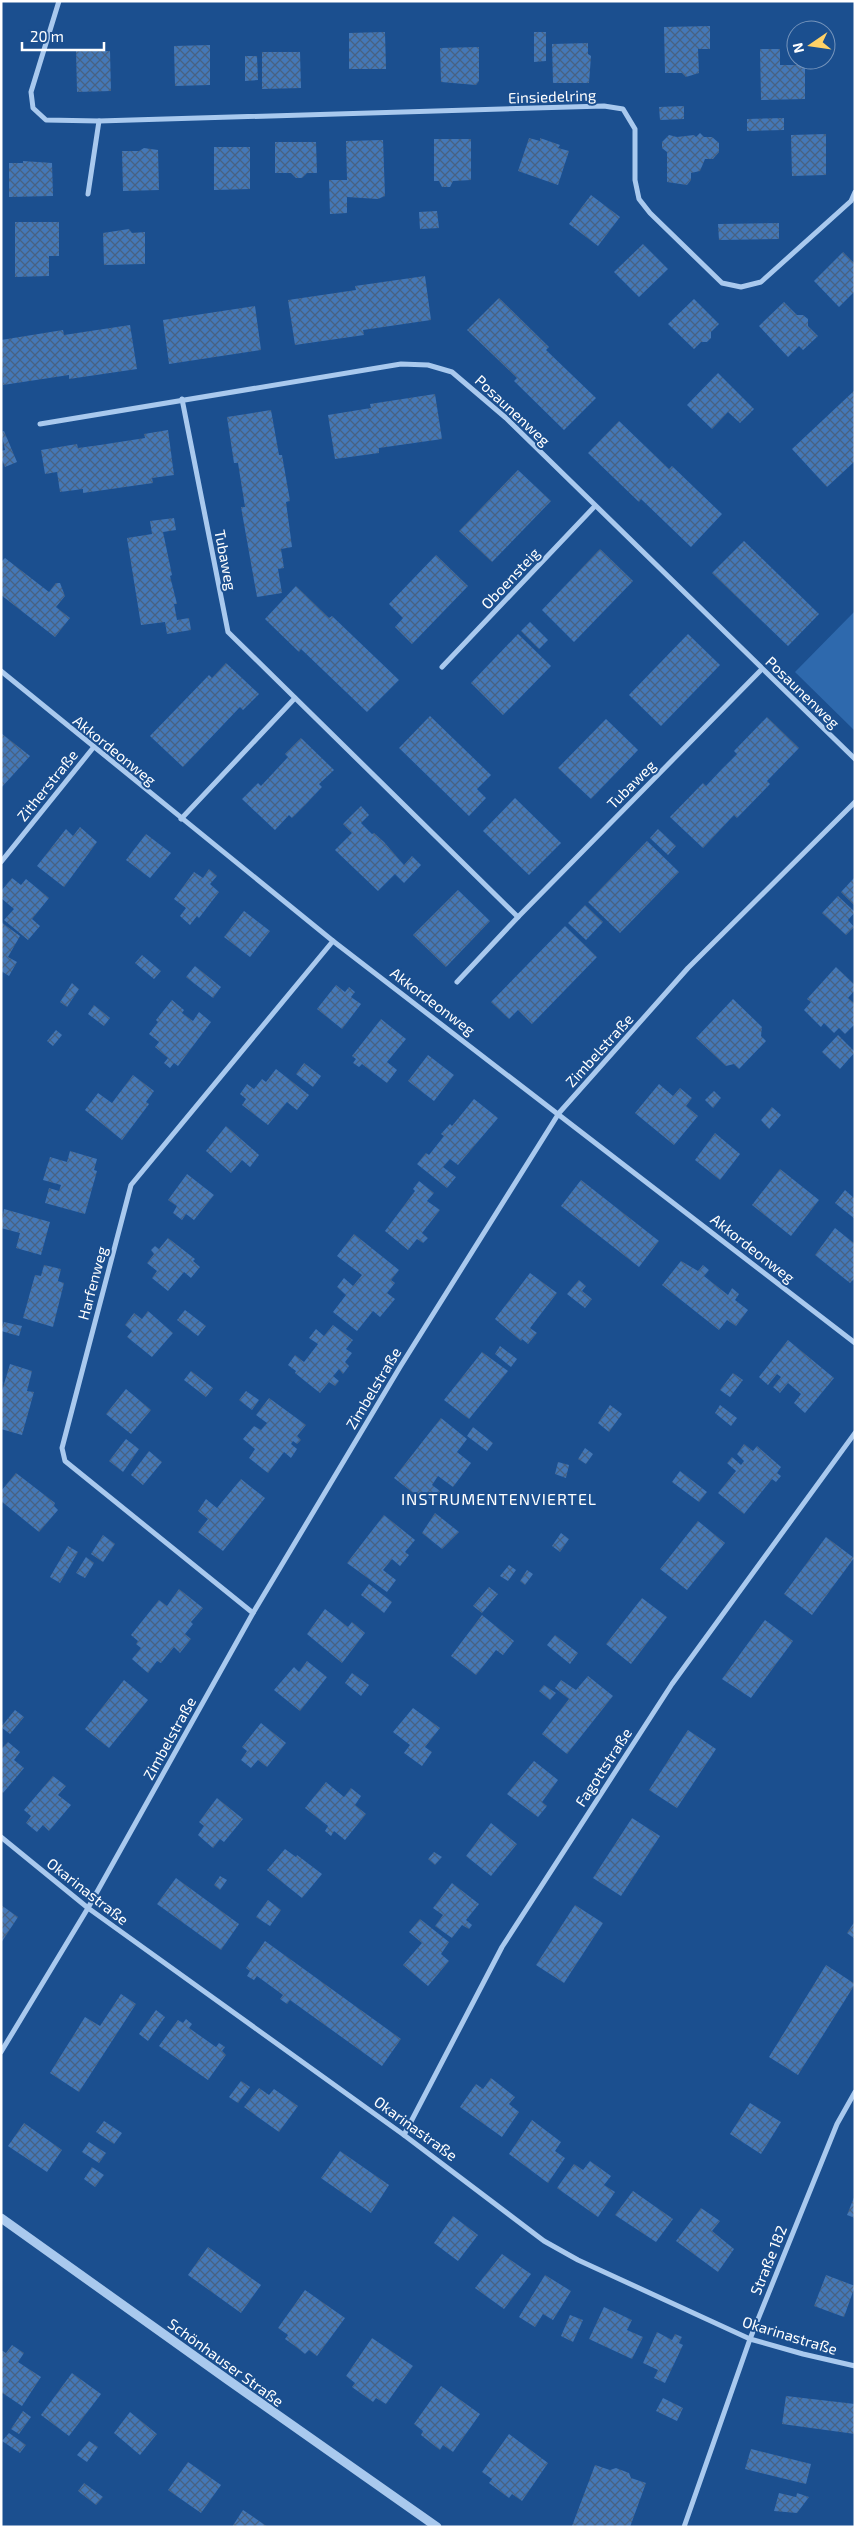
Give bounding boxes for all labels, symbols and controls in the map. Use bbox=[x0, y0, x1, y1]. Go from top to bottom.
scale bar bbox=[22, 20, 105, 52]
north arrow bbox=[786, 20, 836, 70]
text: 20 m bbox=[30, 27, 64, 45]
text: N bbox=[788, 41, 807, 55]
street label: Einsiedelring bbox=[508, 85, 597, 107]
street label: Posaunenweg bbox=[472, 371, 555, 450]
street label: Tubaweg bbox=[211, 528, 241, 592]
street label: Oboensteig bbox=[477, 543, 543, 612]
street label: Posaunenweg bbox=[762, 652, 844, 732]
street label: Akkordeonweg bbox=[70, 711, 161, 789]
street label: Zitherstraße bbox=[13, 746, 81, 824]
street label: Tubaweg bbox=[603, 755, 660, 812]
street label: Akkordeonweg bbox=[387, 963, 479, 1039]
street label: Zimbelstraße bbox=[561, 1010, 637, 1090]
street label: Akkordeonweg bbox=[708, 1210, 799, 1287]
street label: Harfenweg bbox=[74, 1244, 111, 1322]
street label: Zimbelstraße bbox=[342, 1344, 404, 1432]
district label: INSTRUMENTENVIERTEL bbox=[401, 1489, 597, 1508]
street label: Zimbelstraße bbox=[139, 1693, 199, 1783]
street label: Fagottstraße bbox=[571, 1724, 635, 1810]
street label: Okarinastraße bbox=[44, 1854, 132, 1928]
street label: Okarinastraße bbox=[371, 2092, 461, 2164]
street label: Straße 182 bbox=[746, 2223, 790, 2297]
street label: Okarinastraße bbox=[740, 2312, 840, 2358]
street label: Schönhauser Straße bbox=[165, 2314, 287, 2410]

